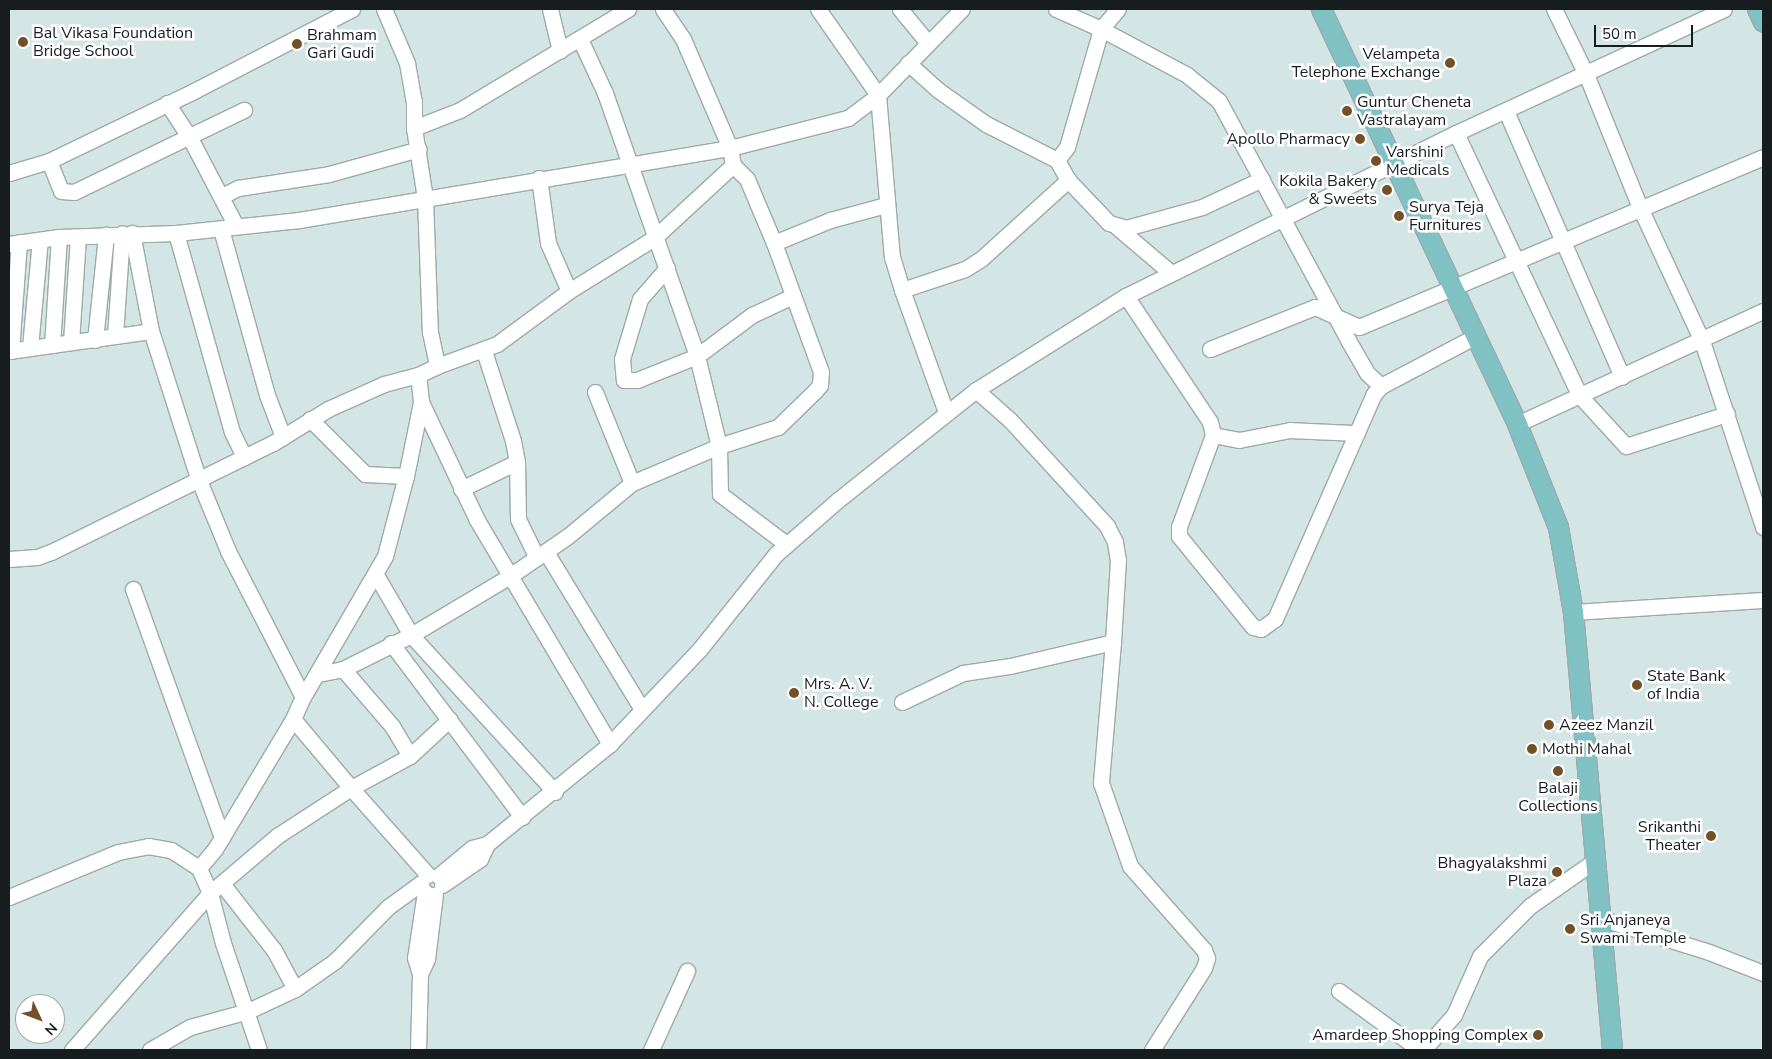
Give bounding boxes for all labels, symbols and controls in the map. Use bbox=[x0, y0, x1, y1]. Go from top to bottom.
scale bar bbox=[1597, 15, 1696, 47]
place label: Bal Vikasa Foundation Bridge School bbox=[33, 23, 193, 61]
text: 50 m bbox=[1602, 24, 1637, 44]
place label: Brahmam Gari Gudi bbox=[307, 25, 377, 63]
marker: Bal Vikasa Foundation Bridge School bbox=[17, 36, 29, 48]
marker: Brahmam Gari Gudi bbox=[291, 38, 303, 50]
place label: Velampeta Telephone Exchange bbox=[1291, 44, 1440, 82]
marker: Velampeta Telephone Exchange bbox=[1444, 57, 1456, 69]
place label: Guntur Cheneta Vastralayam bbox=[1357, 92, 1471, 130]
marker: Guntur Cheneta Vastralayam bbox=[1341, 105, 1353, 117]
place label: Apollo Pharmacy bbox=[1226, 129, 1350, 149]
marker: Apollo Pharmacy bbox=[1354, 133, 1366, 145]
place label: Varshini Medicals bbox=[1386, 142, 1449, 180]
marker: Varshini Medicals bbox=[1370, 155, 1382, 167]
place label: Kokila Bakery & Sweets bbox=[1279, 171, 1377, 209]
marker: Kokila Bakery & Sweets bbox=[1381, 184, 1393, 196]
place label: Surya Teja Furnitures bbox=[1409, 197, 1484, 235]
marker: Surya Teja Furnitures bbox=[1393, 210, 1405, 222]
place label: State Bank of India bbox=[1647, 666, 1725, 704]
place label: Mrs. A. V. N. College bbox=[804, 674, 878, 712]
marker: State Bank of India bbox=[1631, 679, 1643, 691]
marker: Mrs. A. V. N. College bbox=[788, 687, 800, 699]
place label: Azeez Manzil bbox=[1559, 715, 1654, 735]
marker: Azeez Manzil bbox=[1543, 719, 1555, 731]
place label: Mothi Mahal bbox=[1542, 739, 1631, 759]
marker: Mothi Mahal bbox=[1526, 743, 1538, 755]
marker: Balaji Collections bbox=[1552, 765, 1564, 777]
place label: Balaji Collections bbox=[1518, 778, 1598, 816]
place label: Srikanthi Theater bbox=[1638, 817, 1701, 855]
marker: Srikanthi Theater bbox=[1705, 830, 1717, 842]
place label: Bhagyalakshmi Plaza bbox=[1437, 853, 1547, 891]
marker: Bhagyalakshmi Plaza bbox=[1551, 866, 1563, 878]
place label: Sri Anjaneya Swami Temple bbox=[1580, 910, 1686, 948]
marker: Sri Anjaneya Swami Temple bbox=[1564, 923, 1576, 935]
north arrow bbox=[15, 994, 65, 1044]
text: N bbox=[40, 1019, 61, 1039]
place label: Amardeep Shopping Complex bbox=[1312, 1025, 1528, 1045]
marker: Amardeep Shopping Complex bbox=[1532, 1029, 1544, 1041]

